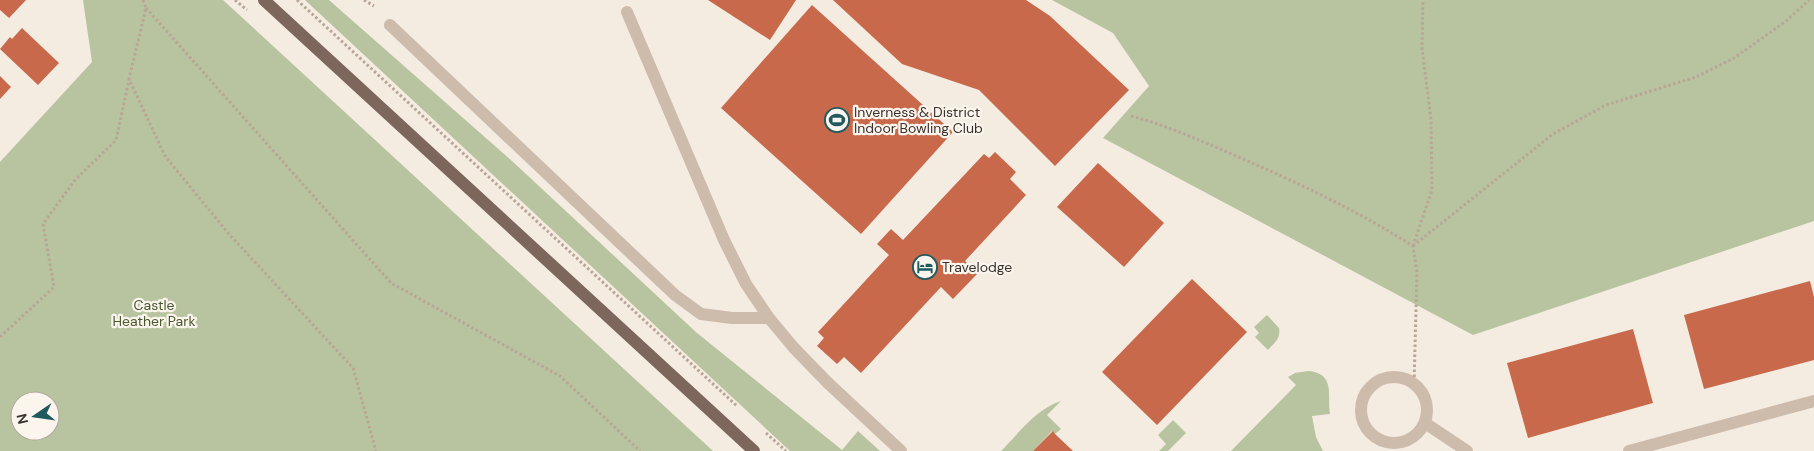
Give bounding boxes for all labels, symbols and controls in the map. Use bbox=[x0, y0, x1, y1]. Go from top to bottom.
place label: Inverness & District Indoor Bowling Club bbox=[854, 103, 983, 137]
sports icon: Inverness & District Indoor Bowling Club bbox=[824, 107, 850, 133]
hotel icon: Travelodge bbox=[912, 254, 938, 280]
place label: Travelodge bbox=[942, 258, 1012, 276]
park label: Castle Heather Park bbox=[113, 296, 195, 330]
north arrow bbox=[10, 391, 60, 441]
text: N bbox=[12, 412, 32, 426]

